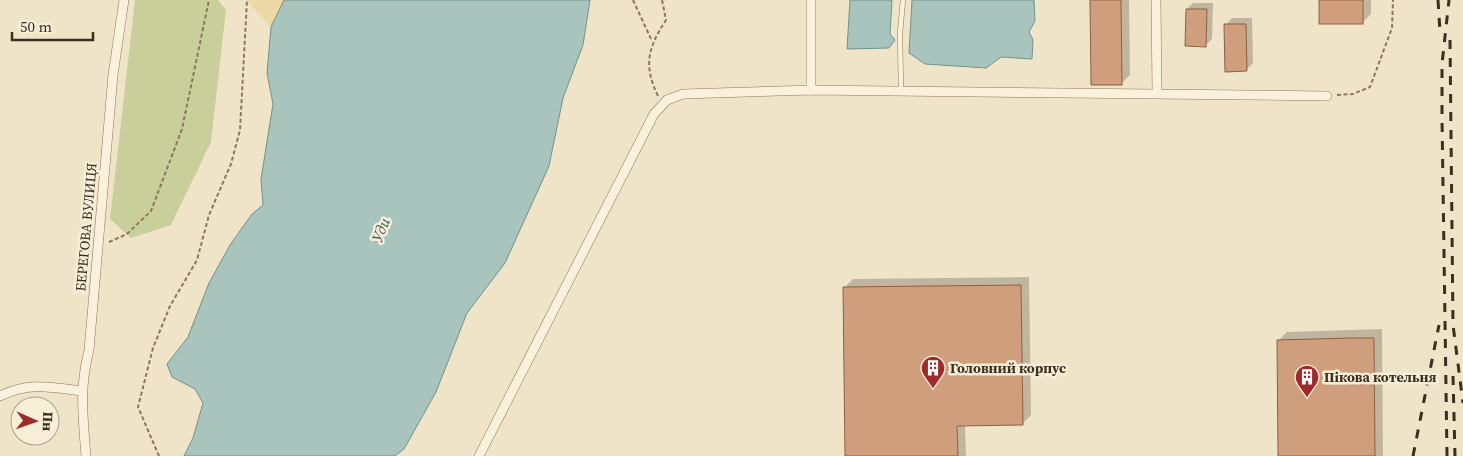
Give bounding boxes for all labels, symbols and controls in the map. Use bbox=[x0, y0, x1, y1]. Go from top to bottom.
scale bar bbox=[12, 10, 94, 42]
text: 50 m bbox=[20, 16, 52, 37]
street label: БЕРЕГОВА ВУЛИЦЯ bbox=[70, 162, 102, 292]
water label: Уди bbox=[366, 214, 395, 245]
building icon: Головний корпус bbox=[920, 355, 946, 389]
place label: Головний корпус bbox=[950, 358, 1066, 378]
building icon: Пікова котельня bbox=[1294, 364, 1320, 398]
place label: Пікова котельня bbox=[1324, 367, 1436, 387]
north arrow bbox=[10, 396, 60, 446]
text: Пн bbox=[38, 411, 58, 432]

